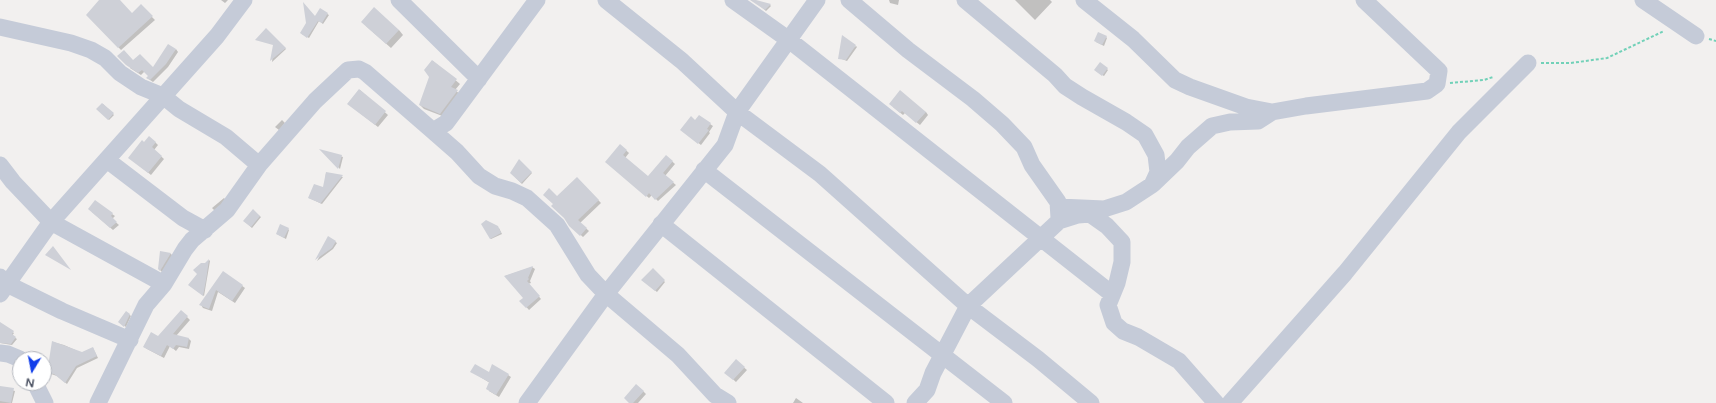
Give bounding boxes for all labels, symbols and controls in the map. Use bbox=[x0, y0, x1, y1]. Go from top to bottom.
north arrow bbox=[12, 351, 52, 391]
text: N bbox=[25, 375, 35, 389]

